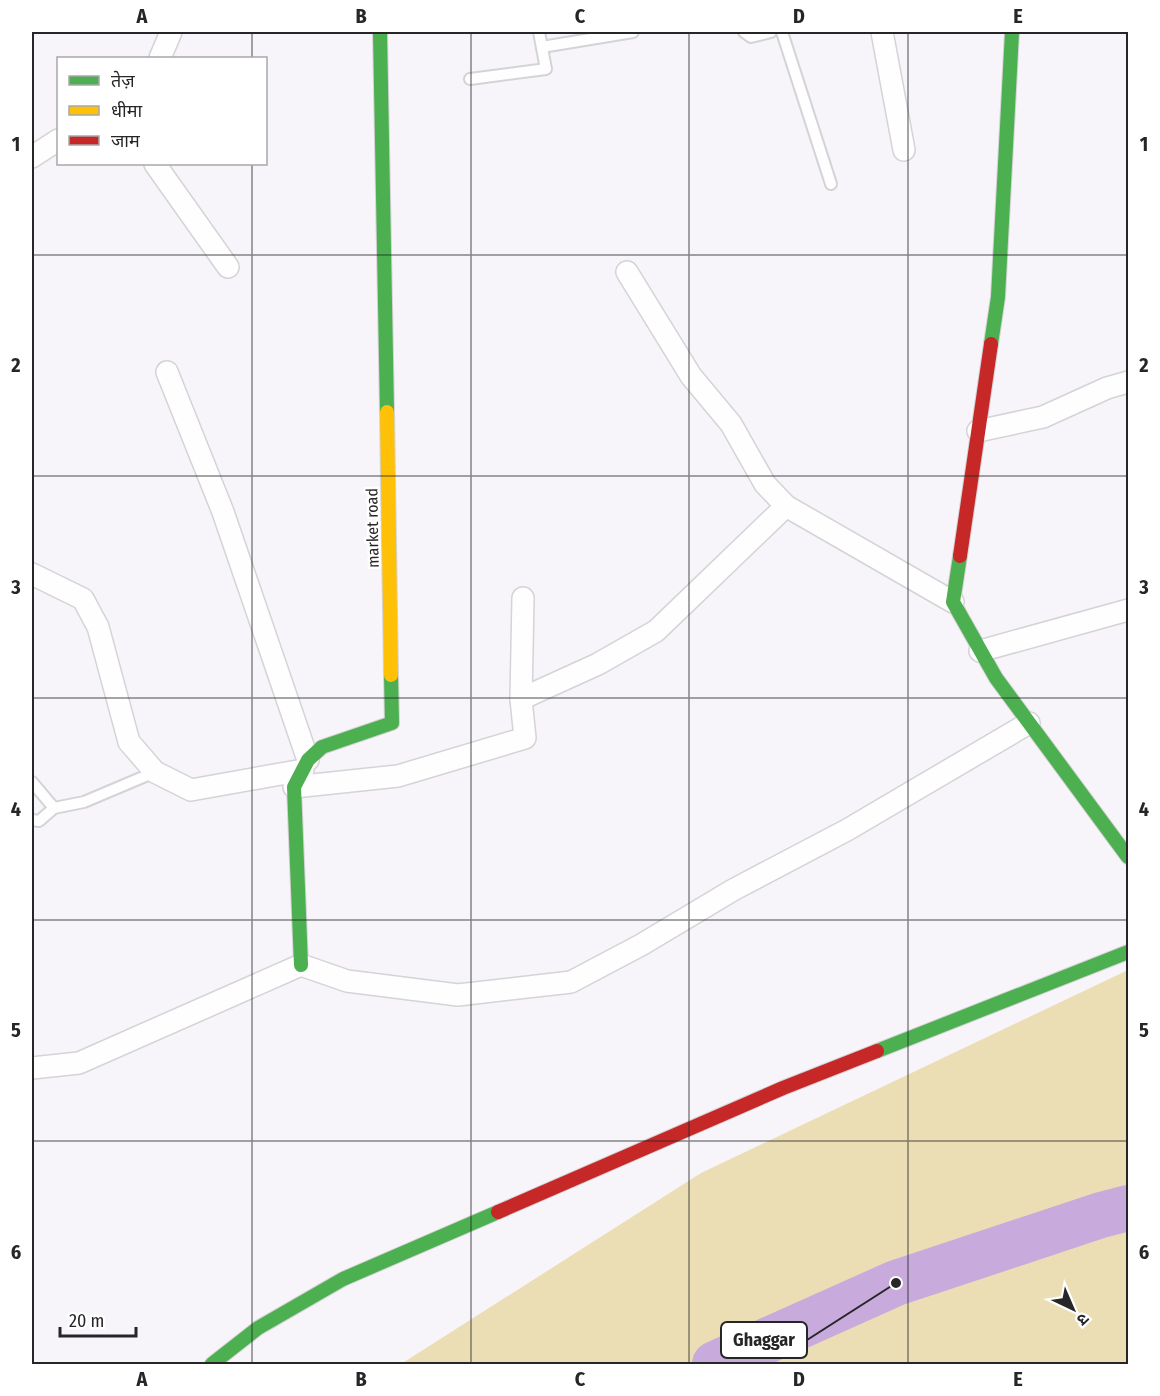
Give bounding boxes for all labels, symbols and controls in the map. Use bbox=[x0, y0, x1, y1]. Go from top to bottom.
text: A bbox=[136, 4, 149, 28]
text: B bbox=[355, 4, 367, 28]
text: C bbox=[575, 4, 586, 28]
text: D bbox=[793, 4, 805, 28]
text: E bbox=[1013, 4, 1023, 28]
legend bbox=[57, 57, 267, 165]
text: तेज़ bbox=[111, 70, 135, 92]
text: धीमा bbox=[111, 100, 142, 122]
text: जाम bbox=[111, 130, 141, 152]
text: 1 bbox=[12, 132, 20, 156]
text: 1 bbox=[1140, 132, 1148, 156]
text: 2 bbox=[10, 353, 21, 377]
text: 2 bbox=[1138, 353, 1149, 377]
street label: market road bbox=[362, 488, 383, 568]
text: 3 bbox=[10, 575, 21, 599]
text: 3 bbox=[1138, 575, 1149, 599]
text: 4 bbox=[11, 797, 21, 821]
text: 4 bbox=[1139, 797, 1149, 821]
text: 5 bbox=[11, 1018, 21, 1042]
text: 5 bbox=[1139, 1018, 1149, 1042]
text: 6 bbox=[11, 1240, 21, 1264]
text: 6 bbox=[1139, 1240, 1149, 1264]
north arrow bbox=[1043, 1279, 1103, 1339]
scale bar bbox=[60, 1300, 136, 1338]
text: उ bbox=[1073, 1309, 1093, 1330]
text: 20 m bbox=[69, 1310, 104, 1332]
callout: Ghaggar bbox=[721, 1322, 807, 1358]
text: Ghaggar bbox=[733, 1329, 795, 1351]
text: A bbox=[136, 1367, 149, 1391]
text: B bbox=[355, 1367, 367, 1391]
text: C bbox=[575, 1367, 586, 1391]
text: D bbox=[793, 1367, 805, 1391]
text: E bbox=[1013, 1367, 1023, 1391]

